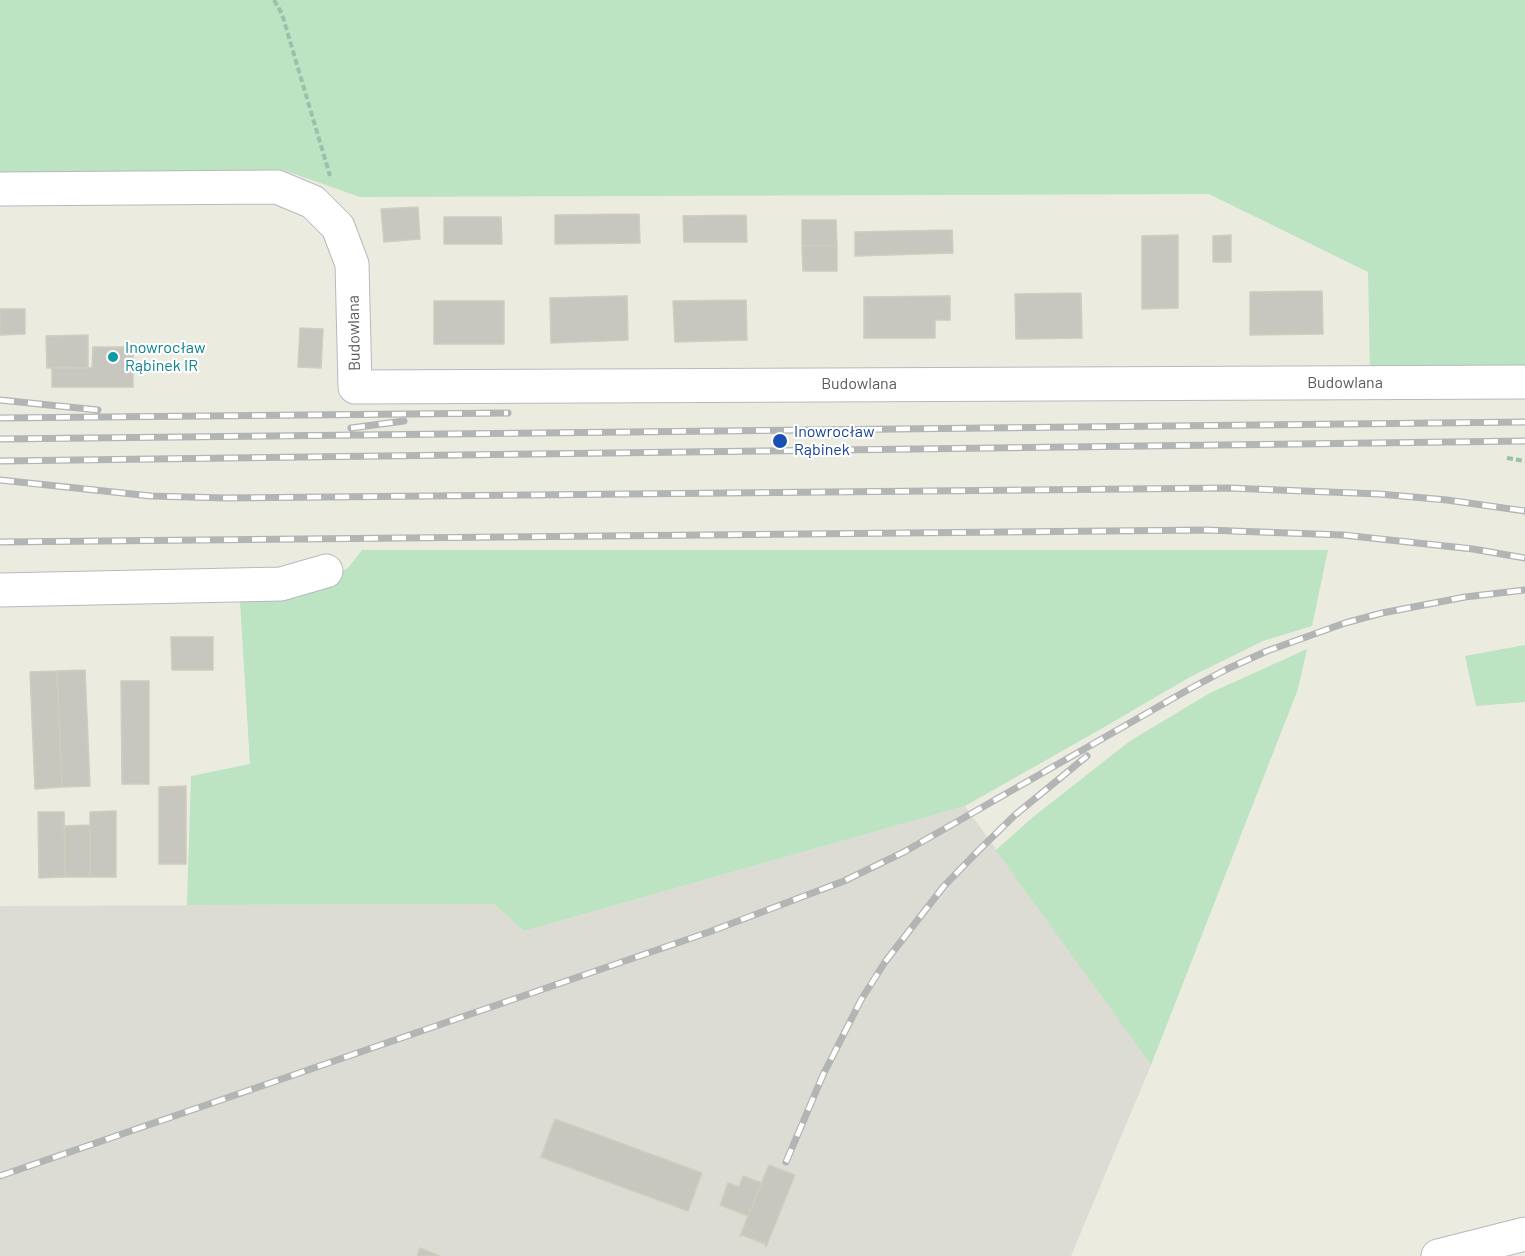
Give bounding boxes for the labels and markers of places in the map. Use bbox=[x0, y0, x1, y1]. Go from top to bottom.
place label: Inowrocław Rąbinek IR bbox=[125, 338, 205, 376]
marker: Inowrocław Rąbinek IR bbox=[106, 350, 120, 364]
place label: Inowrocław Rąbinek bbox=[794, 422, 874, 460]
marker: Inowrocław Rąbinek bbox=[771, 432, 789, 450]

